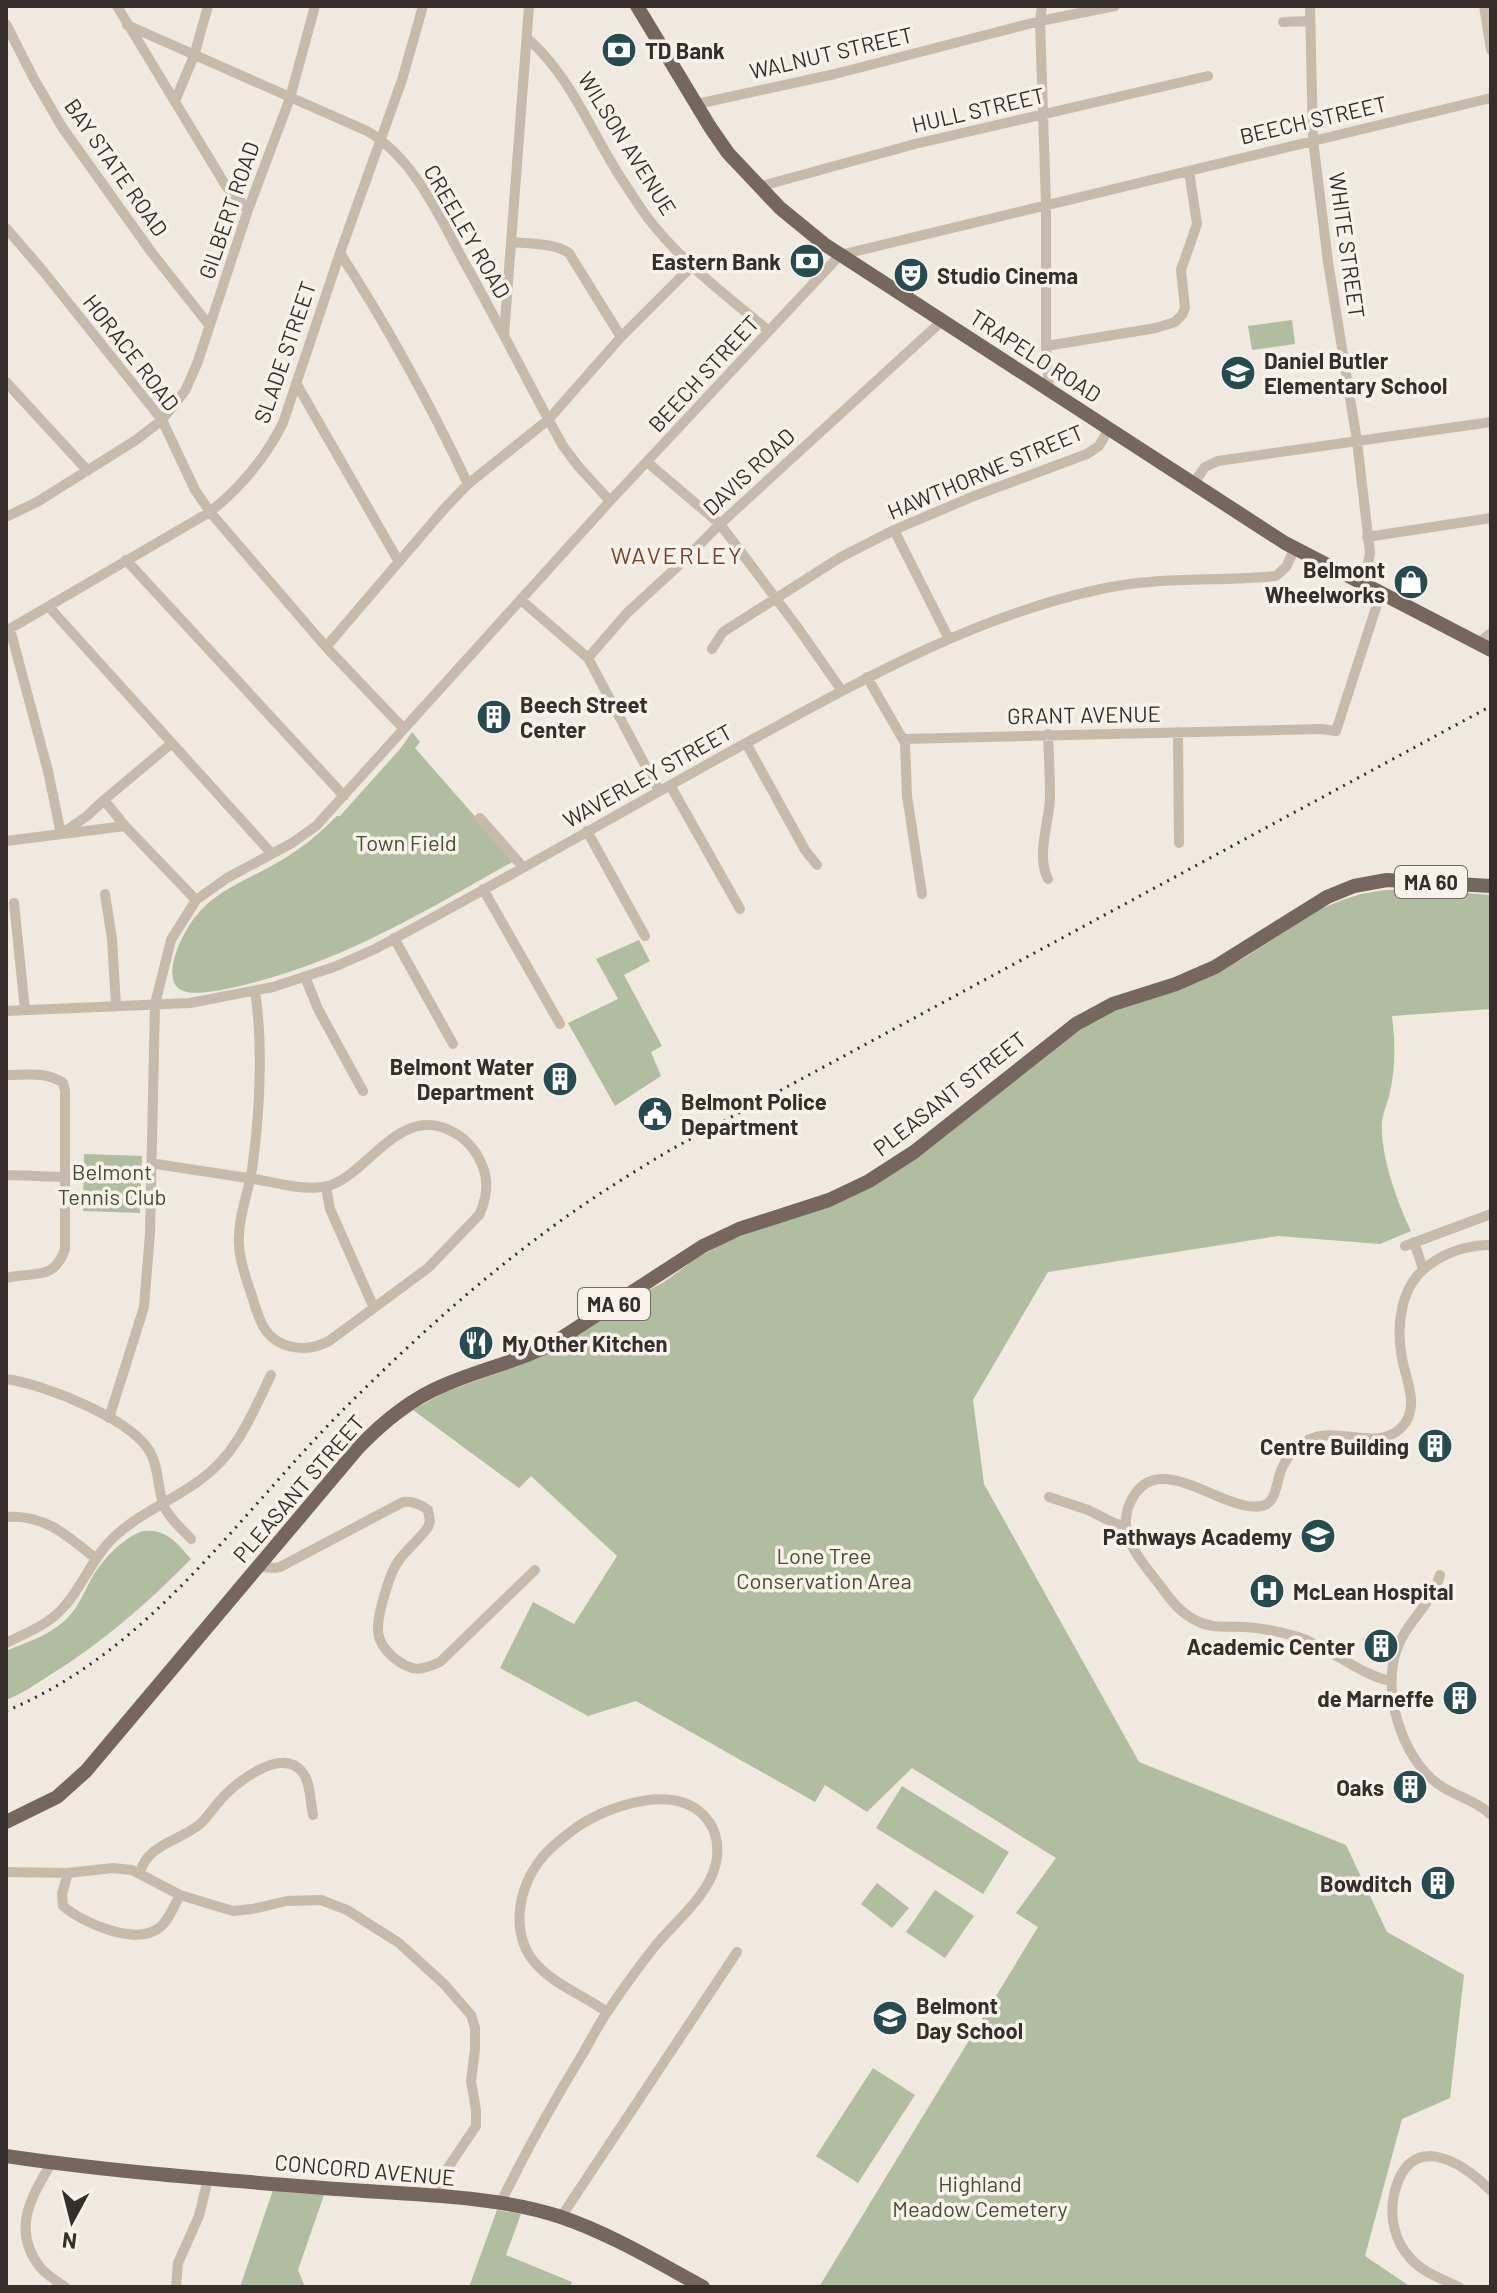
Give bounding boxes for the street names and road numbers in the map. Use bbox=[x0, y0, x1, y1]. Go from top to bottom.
street label: WALNUT STREET bbox=[747, 21, 915, 83]
street label: WILSON AVENUE bbox=[574, 67, 682, 219]
street label: HULL STREET bbox=[909, 81, 1047, 137]
street label: BEECH STREET bbox=[1237, 89, 1389, 149]
street label: BAY STATE ROAD bbox=[60, 93, 174, 241]
street label: GILBERT ROAD bbox=[192, 138, 264, 282]
street label: CREELEY ROAD bbox=[419, 159, 517, 303]
street label: WHITE STREET bbox=[1325, 170, 1371, 320]
street label: SLADE STREET bbox=[248, 278, 320, 426]
street label: HORACE ROAD bbox=[78, 289, 186, 415]
street label: TRAPELO ROAD bbox=[966, 303, 1106, 407]
street label: BEECH STREET bbox=[642, 309, 764, 437]
street label: HAWTHORNE STREET bbox=[883, 418, 1087, 524]
street label: DAVIS ROAD bbox=[697, 422, 799, 520]
street label: GRANT AVENUE bbox=[1007, 700, 1161, 728]
street label: WAVERLEY STREET bbox=[558, 718, 736, 832]
road number: MA 60 bbox=[1395, 866, 1467, 898]
street label: PLEASANT STREET bbox=[867, 1025, 1031, 1161]
road number: MA 60 bbox=[578, 1288, 650, 1320]
street label: PLEASANT STREET bbox=[227, 1409, 369, 1567]
street label: CONCORD AVENUE bbox=[274, 2148, 456, 2190]

